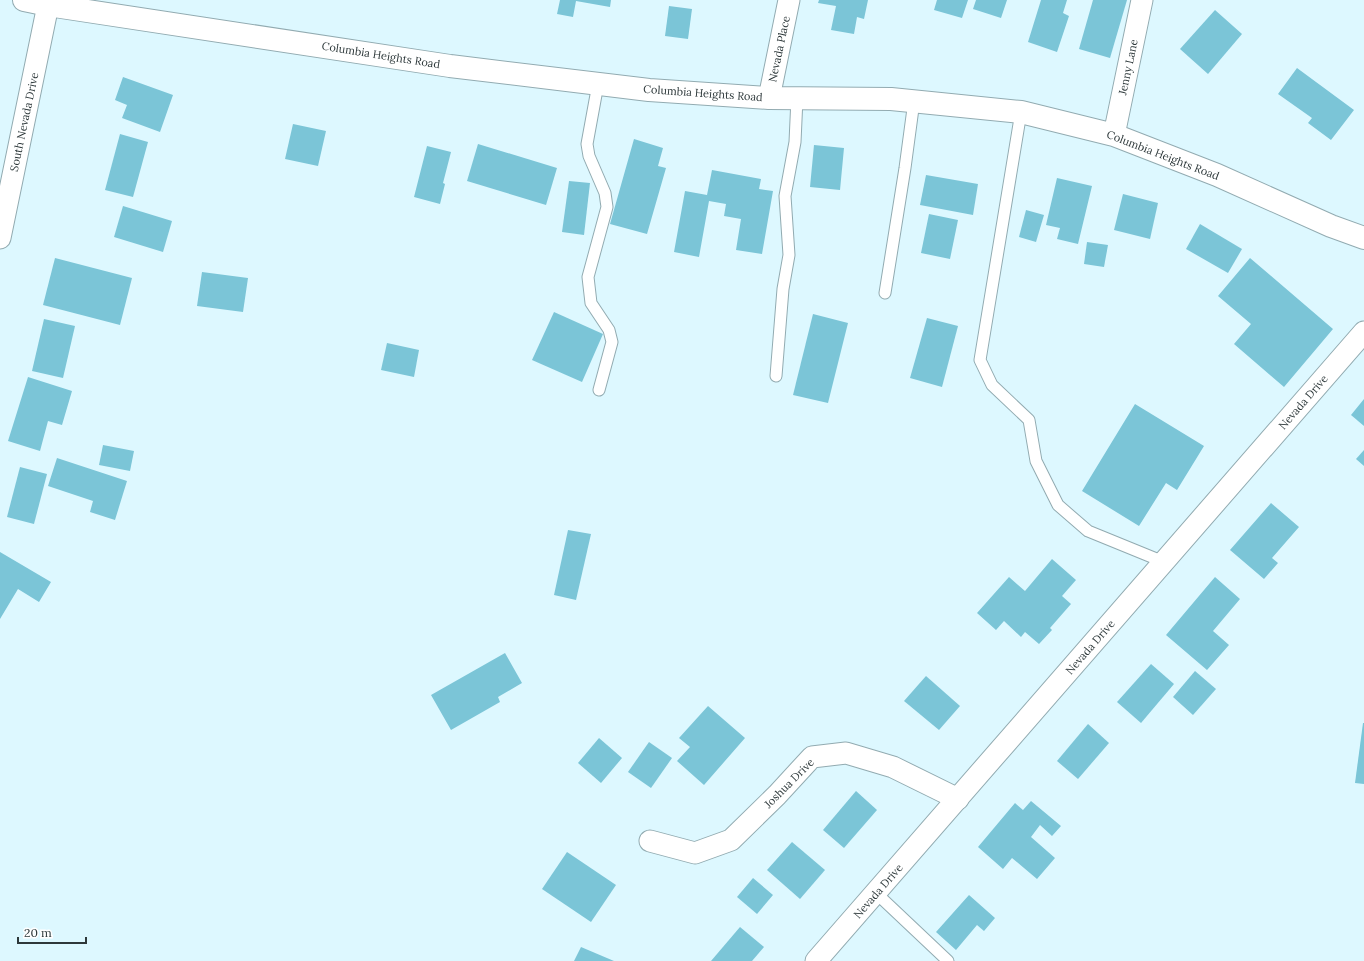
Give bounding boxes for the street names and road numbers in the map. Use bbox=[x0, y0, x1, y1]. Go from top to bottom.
street label: Nevada Place bbox=[765, 15, 793, 83]
street label: Jenny Lane bbox=[1115, 38, 1141, 97]
street label: Columbia Heights Road bbox=[321, 39, 442, 71]
street label: South Nevada Drive bbox=[7, 71, 41, 173]
street label: Columbia Heights Road bbox=[643, 82, 764, 104]
street label: Columbia Heights Road bbox=[1105, 127, 1222, 183]
street label: Nevada Drive bbox=[1275, 372, 1331, 432]
street label: Nevada Drive bbox=[1062, 617, 1118, 677]
street label: Joshua Drive bbox=[760, 755, 817, 812]
street label: Nevada Drive bbox=[850, 861, 906, 921]

